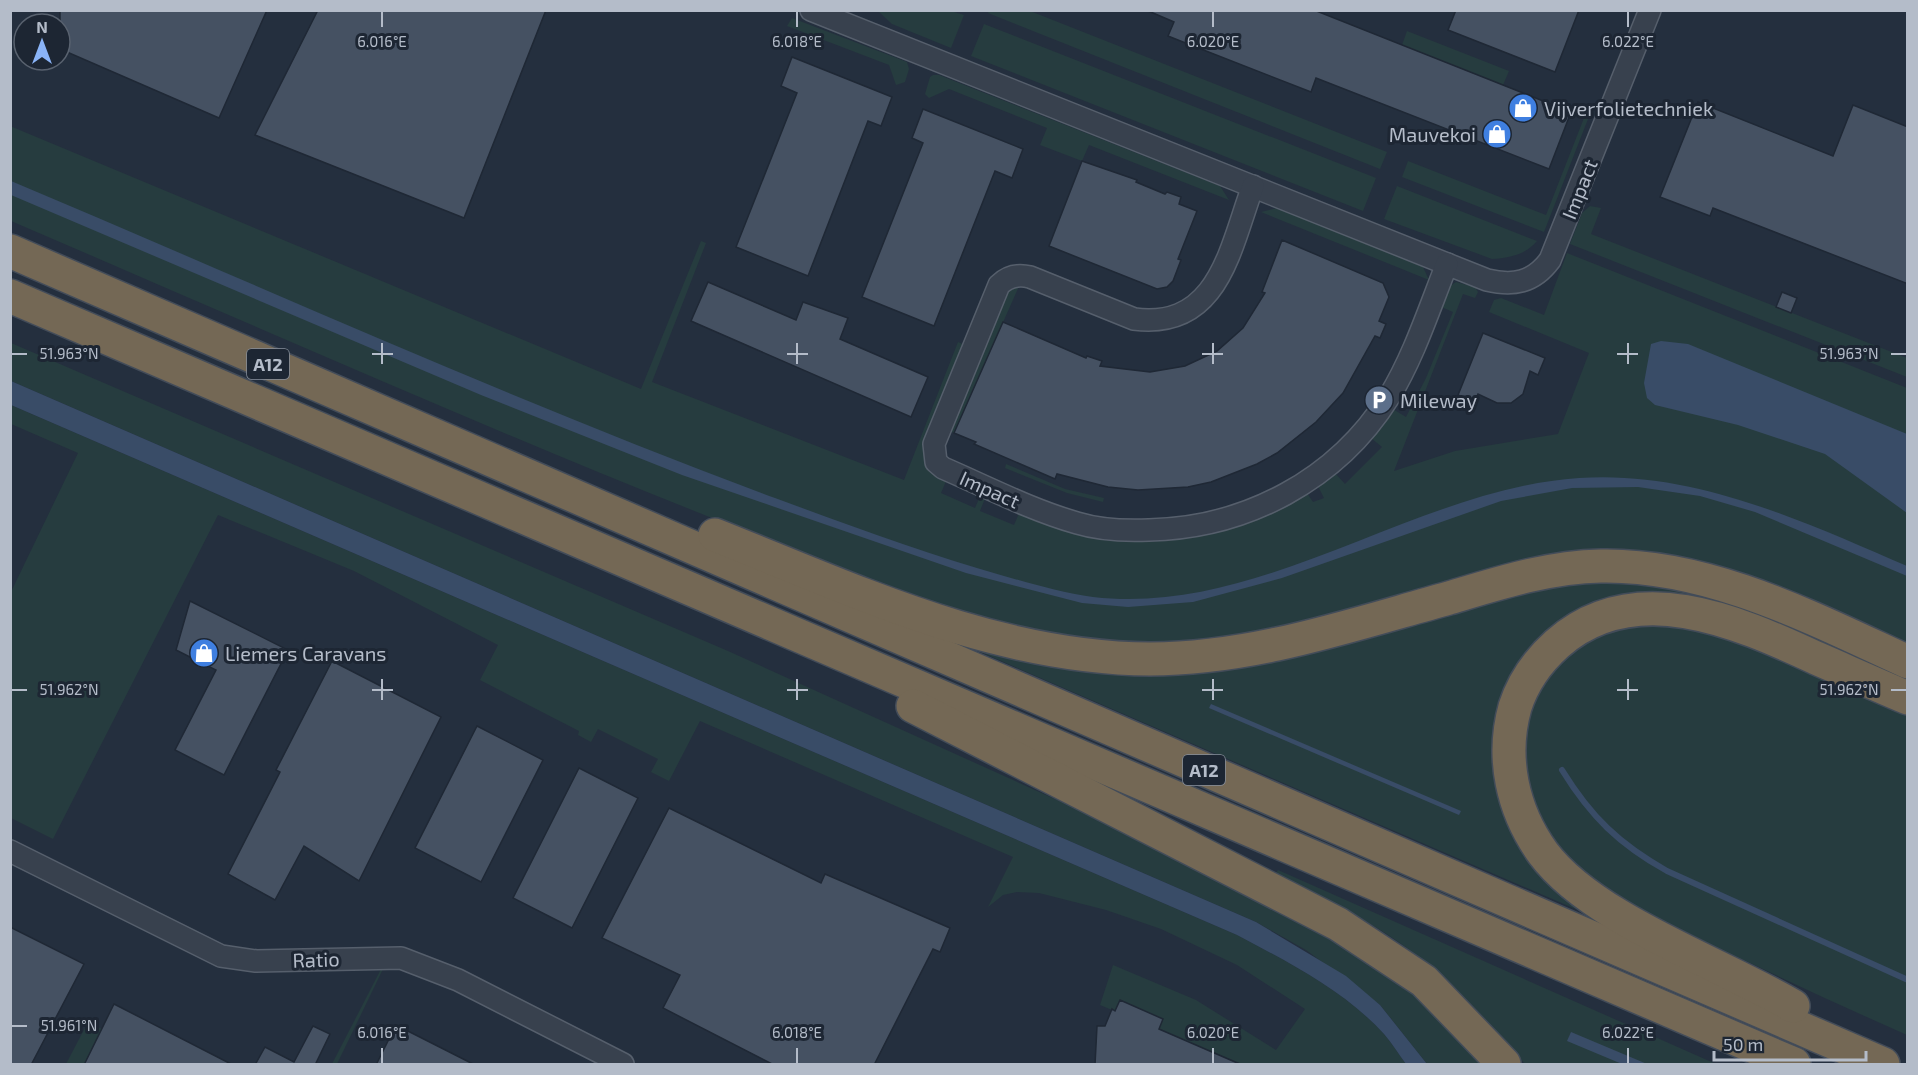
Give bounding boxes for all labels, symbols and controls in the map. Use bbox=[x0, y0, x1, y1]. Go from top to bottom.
north arrow bbox=[12, 12, 72, 72]
text: N bbox=[36, 17, 48, 36]
text: 6.016°E bbox=[357, 32, 407, 50]
text: 6.018°E bbox=[772, 32, 822, 50]
text: 6.020°E bbox=[1187, 32, 1239, 50]
text: 6.022°E bbox=[1602, 32, 1654, 50]
shop icon: Vijverfolietechniek bbox=[1507, 92, 1539, 124]
place label: Vijverfolietechniek bbox=[1544, 96, 1713, 120]
shop icon: Mauvekoi bbox=[1481, 118, 1513, 150]
place label: Mauvekoi bbox=[1389, 122, 1476, 146]
street label: Impact bbox=[1556, 155, 1602, 223]
text: 51.963°N bbox=[40, 344, 98, 362]
text: 51.963°N bbox=[1820, 344, 1878, 362]
road number: A12 bbox=[247, 349, 289, 379]
parking icon: Mileway bbox=[1363, 384, 1395, 416]
place label: Mileway bbox=[1400, 388, 1478, 412]
street label: Impact bbox=[956, 465, 1024, 513]
shop icon: Liemers Caravans bbox=[188, 637, 220, 669]
place label: Liemers Caravans bbox=[225, 641, 387, 665]
text: 51.962°N bbox=[39, 680, 99, 698]
text: 51.962°N bbox=[1819, 680, 1879, 698]
road number: A12 bbox=[1183, 755, 1225, 785]
street label: Ratio bbox=[292, 946, 340, 972]
text: 51.961°N bbox=[41, 1016, 97, 1034]
text: 6.016°E bbox=[357, 1023, 407, 1041]
text: 6.018°E bbox=[772, 1023, 822, 1041]
text: 6.020°E bbox=[1187, 1023, 1239, 1041]
text: 6.022°E bbox=[1602, 1023, 1654, 1041]
scale bar bbox=[1714, 1024, 1866, 1062]
text: 50 m bbox=[1723, 1033, 1763, 1055]

